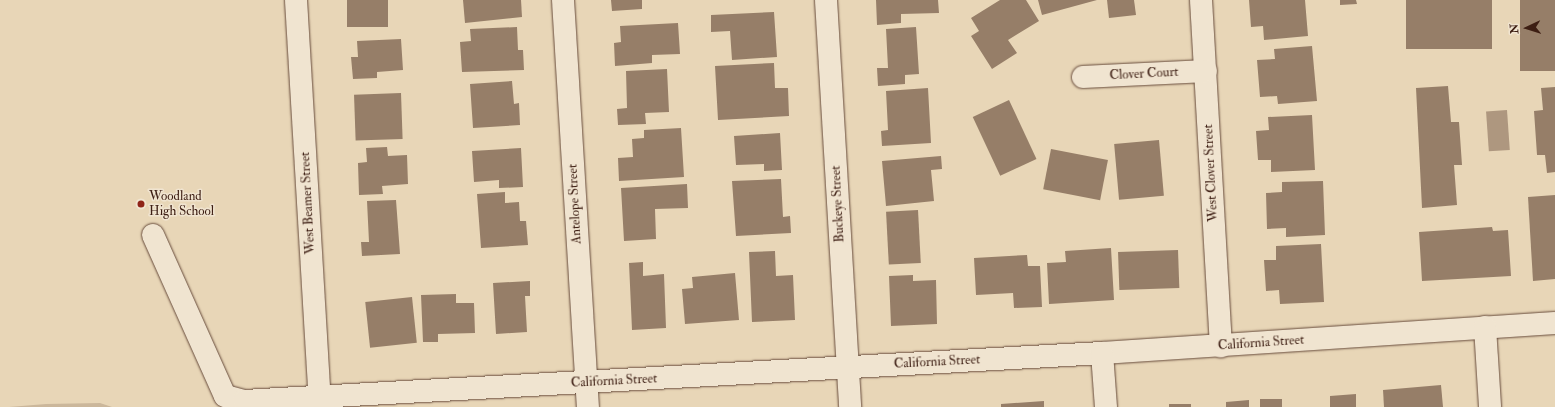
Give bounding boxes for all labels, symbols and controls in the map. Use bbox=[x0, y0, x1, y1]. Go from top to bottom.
north arrow bbox=[1507, 8, 1547, 48]
text: N bbox=[1508, 24, 1521, 34]
street label: Clover Court bbox=[1109, 64, 1179, 84]
street label: West Clover Street bbox=[1201, 124, 1221, 222]
street label: West Beamer Street bbox=[298, 151, 318, 255]
street label: Antelope Street bbox=[565, 164, 585, 244]
street label: Buckeye Street bbox=[828, 165, 848, 243]
place label: Woodland High School bbox=[149, 189, 214, 220]
marker: Woodland High School bbox=[136, 199, 146, 209]
street label: California Street bbox=[1217, 332, 1305, 354]
street label: California Street bbox=[893, 352, 981, 372]
street label: California Street bbox=[570, 371, 658, 391]

